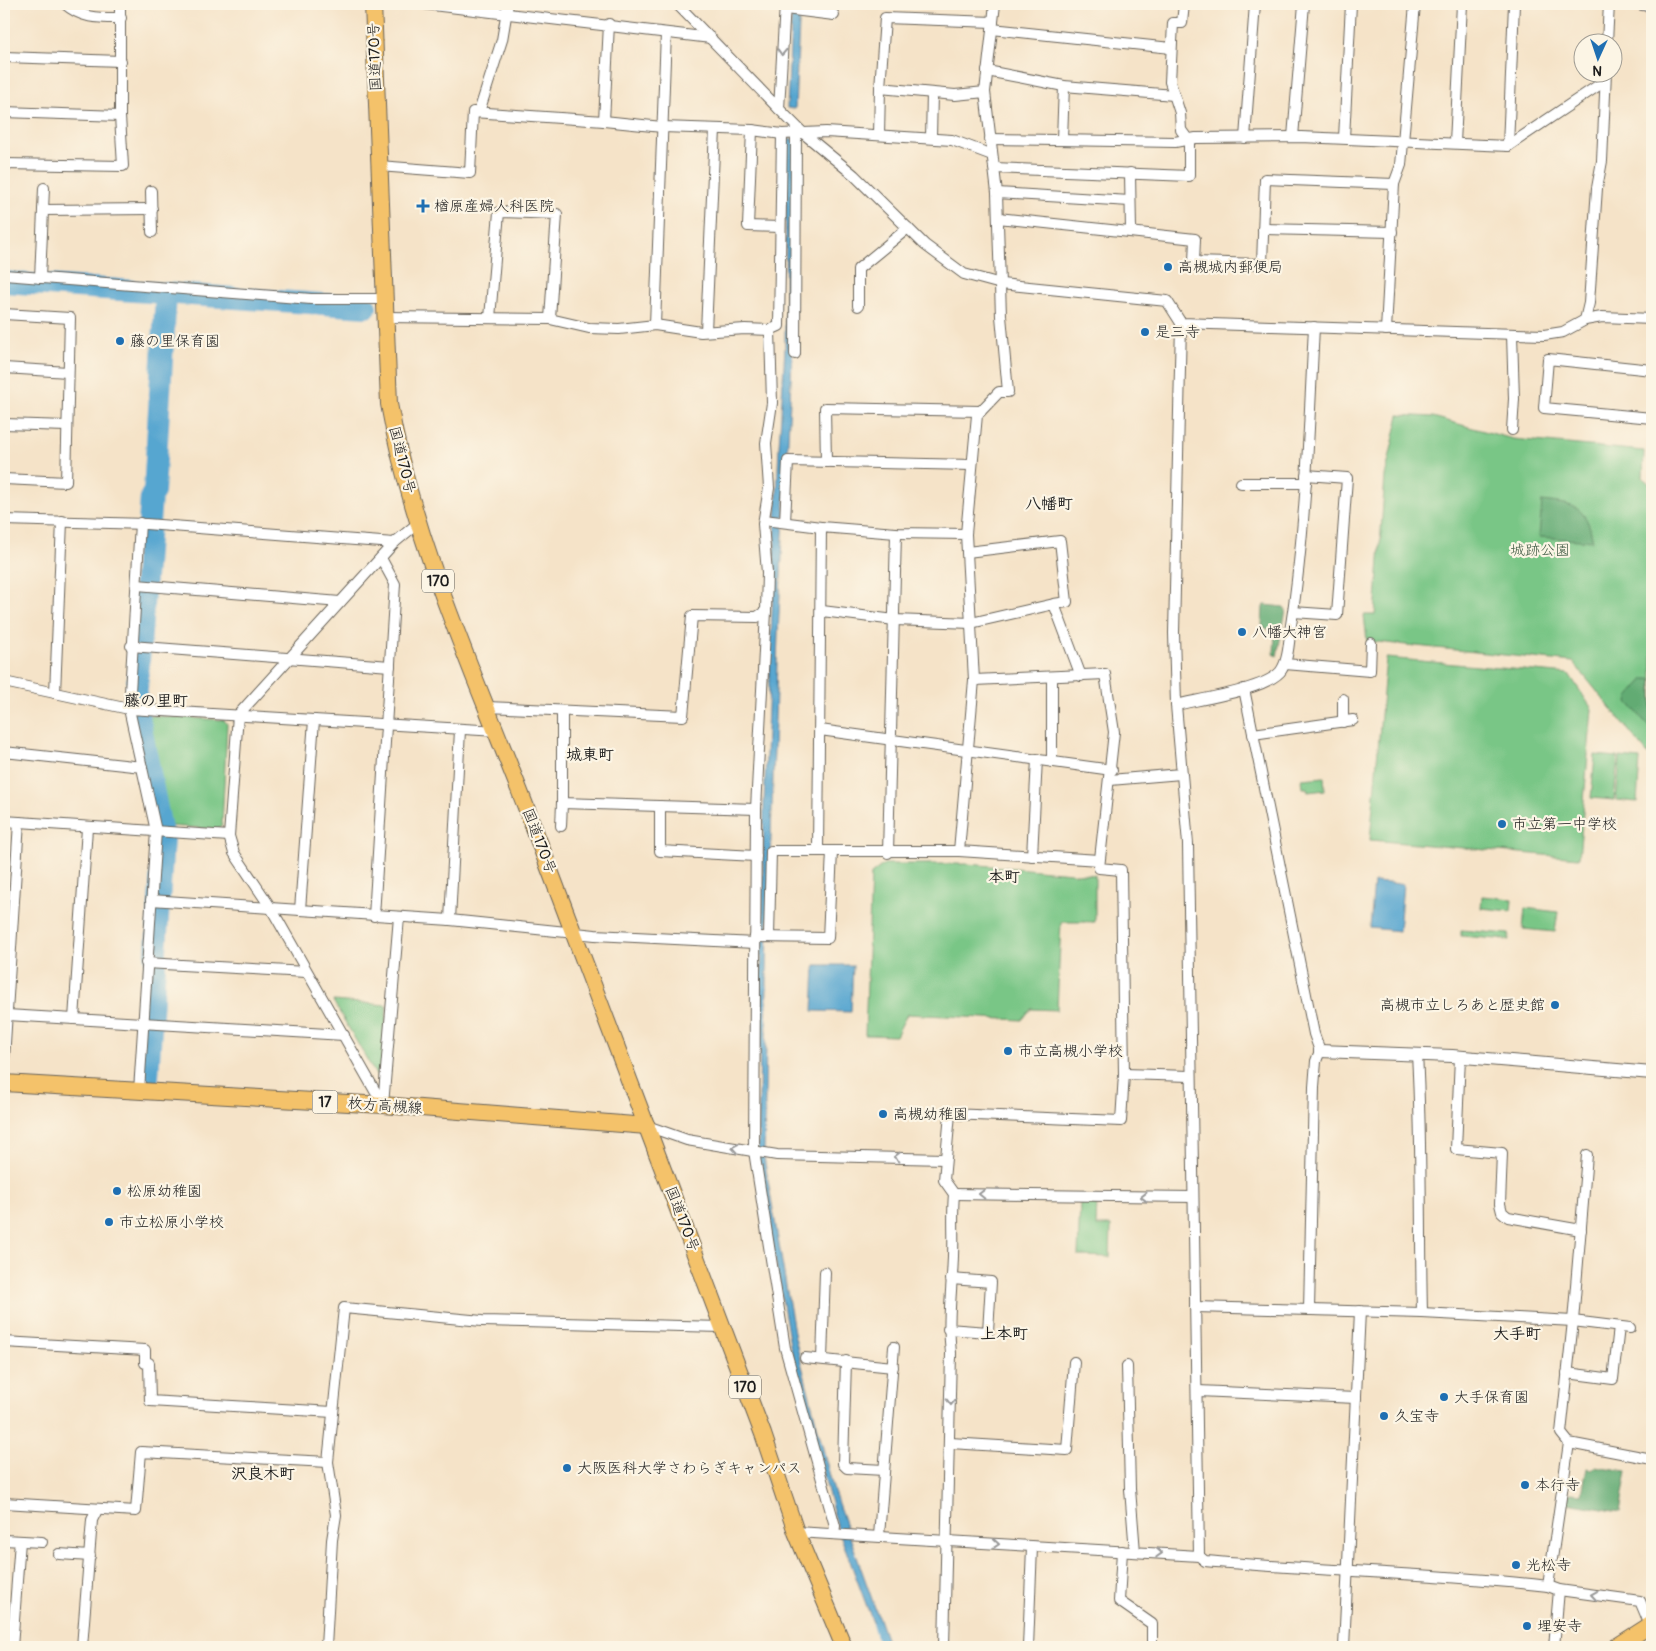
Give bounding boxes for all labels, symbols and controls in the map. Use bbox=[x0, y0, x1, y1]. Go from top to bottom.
street label: 国道170号 bbox=[364, 22, 386, 92]
north arrow bbox=[1574, 32, 1624, 82]
one-way arrow bbox=[777, 49, 788, 57]
text: N bbox=[1592, 62, 1603, 79]
place label: 楢原産婦人科医院 bbox=[434, 197, 554, 216]
marker: 楢原産婦人科医院 bbox=[416, 199, 430, 213]
place label: 高槻城内郵便局 bbox=[1178, 258, 1283, 277]
marker: 高槻城内郵便局 bbox=[1162, 261, 1174, 273]
place label: 是三寺 bbox=[1155, 323, 1200, 342]
marker: 是三寺 bbox=[1139, 326, 1151, 338]
place label: 藤の里保育園 bbox=[130, 332, 220, 351]
marker: 藤の里保育園 bbox=[114, 335, 126, 347]
street label: 国道170号 bbox=[384, 424, 420, 496]
district label: 八幡町 bbox=[1025, 494, 1073, 514]
park label: 城跡公園 bbox=[1510, 541, 1570, 560]
road number: 170 bbox=[422, 570, 454, 592]
place label: 八幡大神宮 bbox=[1252, 623, 1327, 642]
marker: 八幡大神宮 bbox=[1236, 626, 1248, 638]
district label: 藤の里町 bbox=[124, 691, 188, 711]
district label: 城東町 bbox=[566, 745, 614, 765]
street label: 国道170号 bbox=[518, 805, 560, 877]
place label: 市立第一中学校 bbox=[1512, 815, 1617, 834]
marker: 市立第一中学校 bbox=[1496, 818, 1508, 830]
district label: 本町 bbox=[988, 867, 1020, 887]
place label: 高槻市立しろあと歴史館 bbox=[1380, 996, 1545, 1015]
marker: 高槻市立しろあと歴史館 bbox=[1549, 999, 1561, 1011]
place label: 市立高槻小学校 bbox=[1018, 1042, 1123, 1061]
marker: 市立高槻小学校 bbox=[1002, 1045, 1014, 1057]
road number: 17 bbox=[312, 1090, 338, 1114]
street label: 枚方高槻線 bbox=[347, 1094, 423, 1118]
place label: 高槻幼稚園 bbox=[893, 1105, 968, 1124]
marker: 高槻幼稚園 bbox=[877, 1108, 889, 1120]
one-way arrow bbox=[730, 1143, 739, 1153]
one-way arrow bbox=[892, 1152, 900, 1163]
place label: 松原幼稚園 bbox=[127, 1182, 202, 1201]
street label: 国道170号 bbox=[661, 1183, 703, 1255]
marker: 松原幼稚園 bbox=[111, 1185, 123, 1197]
one-way arrow bbox=[978, 1189, 986, 1199]
one-way arrow bbox=[1140, 1192, 1148, 1202]
place label: 市立松原小学校 bbox=[119, 1213, 224, 1232]
marker: 市立松原小学校 bbox=[103, 1216, 115, 1228]
district label: 上本町 bbox=[980, 1324, 1028, 1344]
district label: 大手町 bbox=[1493, 1324, 1541, 1344]
road number: 170 bbox=[729, 1375, 761, 1398]
place label: 大手保育園 bbox=[1454, 1388, 1529, 1407]
marker: 大手保育園 bbox=[1438, 1391, 1450, 1403]
one-way arrow bbox=[945, 1398, 956, 1406]
place label: 久宝寺 bbox=[1394, 1407, 1439, 1426]
marker: 久宝寺 bbox=[1378, 1410, 1390, 1422]
place label: 大阪医科大学さわらぎキャンパス bbox=[577, 1459, 801, 1478]
marker: 大阪医科大学さわらぎキャンパス bbox=[561, 1462, 573, 1474]
district label: 沢良木町 bbox=[231, 1464, 295, 1484]
place label: 本行寺 bbox=[1535, 1476, 1580, 1495]
marker: 本行寺 bbox=[1519, 1479, 1531, 1491]
one-way arrow bbox=[993, 1539, 1001, 1550]
one-way arrow bbox=[1155, 1548, 1163, 1559]
place label: 光松寺 bbox=[1526, 1556, 1571, 1575]
marker: 光松寺 bbox=[1510, 1559, 1522, 1571]
one-way arrow bbox=[1589, 1590, 1598, 1600]
place label: 埋安寺 bbox=[1537, 1617, 1582, 1636]
marker: 埋安寺 bbox=[1521, 1620, 1533, 1632]

